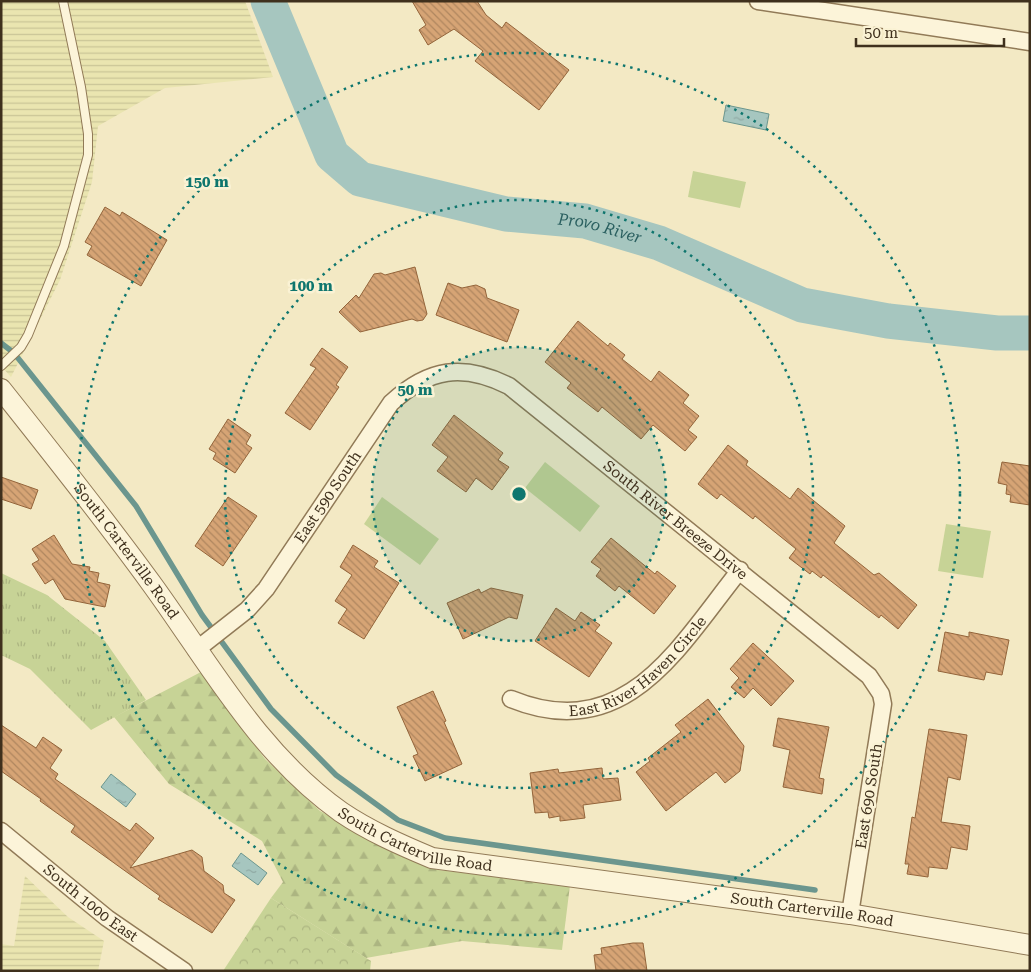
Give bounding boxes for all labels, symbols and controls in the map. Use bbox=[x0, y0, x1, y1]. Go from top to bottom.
scale bar bbox=[856, 15, 1004, 47]
text: 50 m bbox=[864, 24, 899, 42]
text: 150 m bbox=[185, 173, 229, 191]
water label: Provo River bbox=[556, 210, 644, 247]
text: 100 m bbox=[289, 277, 333, 295]
text: 50 m bbox=[397, 381, 433, 399]
street label: East 590 South bbox=[291, 447, 365, 546]
street label: South River Breeze Drive bbox=[600, 457, 751, 584]
street label: South Carterville Road bbox=[70, 480, 183, 623]
centre of rings bbox=[510, 485, 528, 503]
street label: East River Haven Circle bbox=[568, 613, 710, 720]
street label: East 690 South bbox=[852, 742, 886, 850]
street label: South Carterville Road bbox=[335, 804, 494, 875]
street label: South 1000 East bbox=[40, 860, 142, 946]
street label: South Carterville Road bbox=[729, 889, 895, 930]

